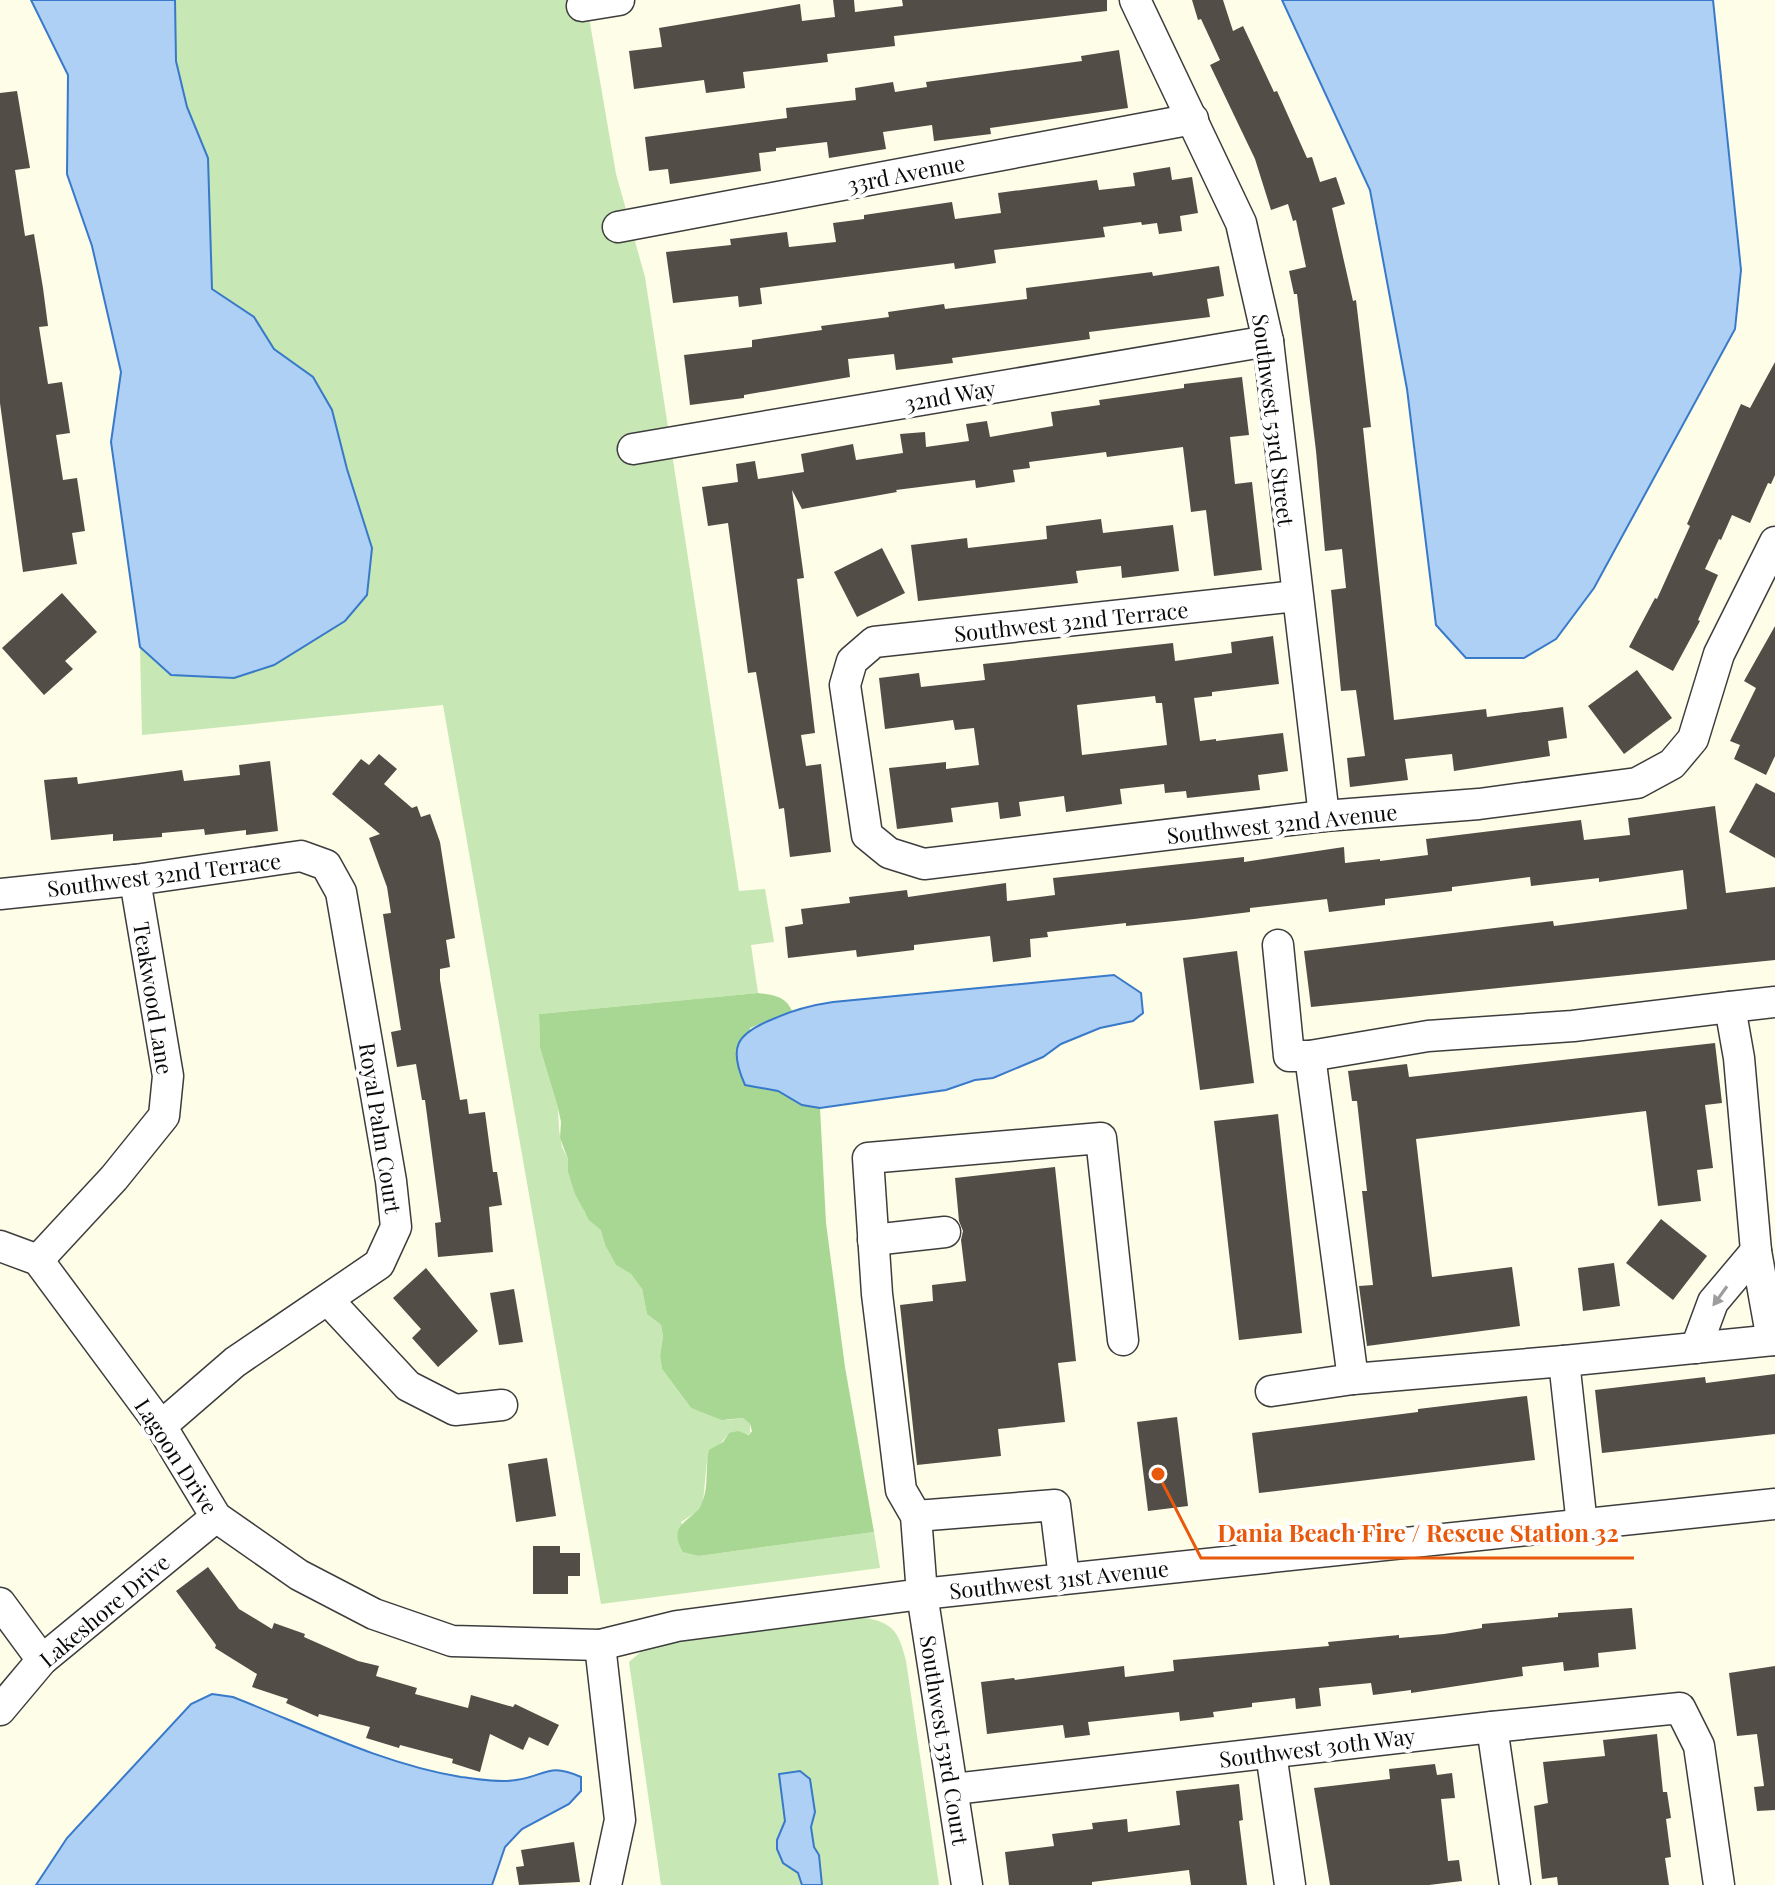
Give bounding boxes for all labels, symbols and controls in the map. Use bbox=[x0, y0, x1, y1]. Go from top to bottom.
street label: 33rd Avenue bbox=[845, 147, 967, 199]
street label: Southwest 53rd Street bbox=[1246, 312, 1302, 529]
street label: 32nd Way bbox=[902, 372, 998, 418]
street label: Southwest 32nd Terrace bbox=[952, 594, 1190, 648]
street label: Southwest 32nd Avenue bbox=[1165, 796, 1399, 850]
street label: Southwest 32nd Terrace bbox=[45, 845, 283, 903]
street label: Teakwood Lane bbox=[127, 920, 181, 1076]
street label: Royal Palm Court bbox=[353, 1041, 409, 1217]
one-way arrow bbox=[1713, 1285, 1728, 1306]
street label: Lagoon Drive bbox=[129, 1393, 225, 1519]
callout: Dania Beach Fire / Rescue Station 32 bbox=[1201, 1510, 1634, 1558]
text: Dania Beach Fire / Rescue Station 32 bbox=[1217, 1516, 1619, 1548]
street label: Lakeshore Drive bbox=[33, 1547, 175, 1673]
street label: Southwest 31st Avenue bbox=[948, 1553, 1170, 1605]
street label: Southwest 53rd Court bbox=[914, 1633, 977, 1848]
street label: Southwest 30th Way bbox=[1217, 1720, 1417, 1774]

